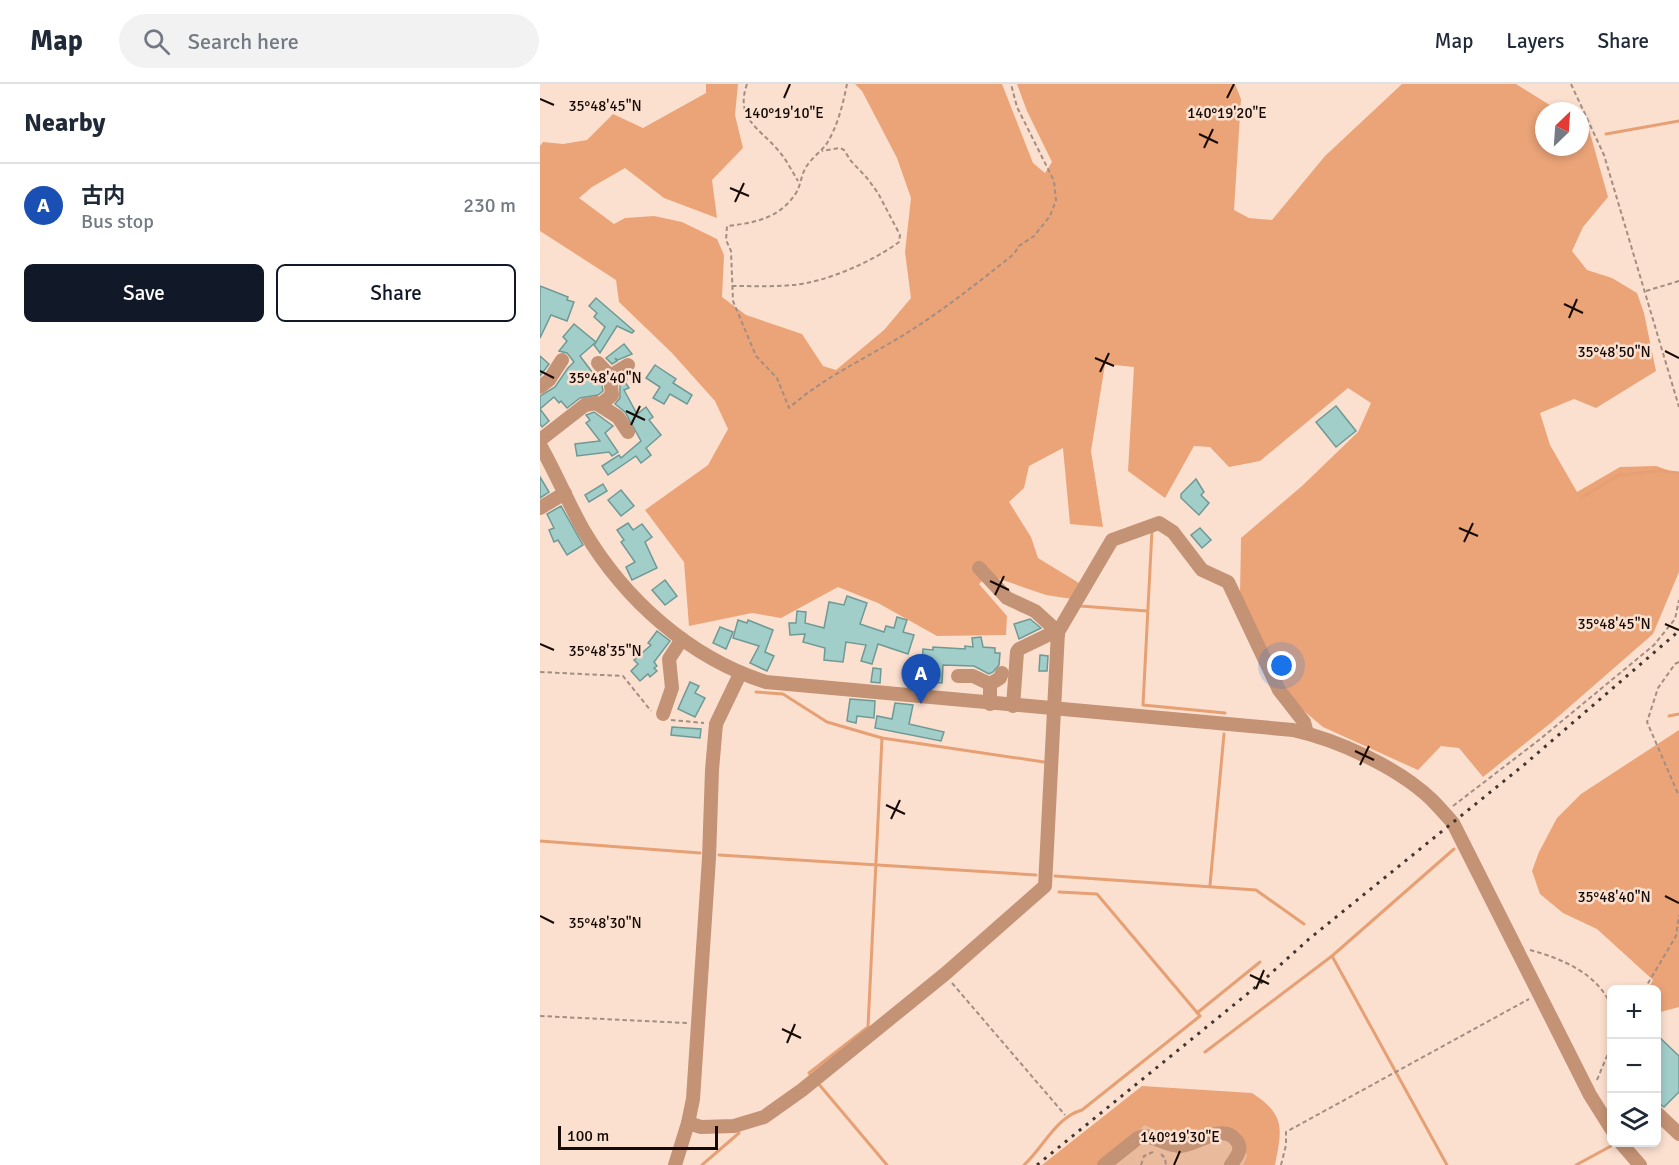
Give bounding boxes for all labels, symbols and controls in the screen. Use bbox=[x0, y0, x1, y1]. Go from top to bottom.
search box bbox=[119, 14, 539, 68]
text: Map bbox=[30, 24, 83, 58]
icon: search bbox=[140, 25, 173, 58]
text: Search here bbox=[188, 28, 299, 55]
text: Map bbox=[1435, 28, 1473, 54]
text: Layers bbox=[1506, 28, 1564, 54]
text: Share bbox=[1597, 28, 1649, 54]
text: 35°48'45"N bbox=[568, 97, 642, 115]
north arrow bbox=[1535, 102, 1589, 156]
text: 140°19'10"E bbox=[744, 104, 824, 122]
text: 140°19'20"E bbox=[1187, 104, 1267, 122]
text: Nearby bbox=[24, 107, 105, 139]
text: 古内 bbox=[81, 182, 125, 209]
text: A bbox=[37, 193, 50, 218]
text: 230 m bbox=[463, 193, 516, 218]
text: Bus stop bbox=[81, 209, 154, 234]
button: Save bbox=[24, 264, 264, 322]
button: Share bbox=[276, 264, 516, 322]
text: 35°48'50"N bbox=[1577, 343, 1651, 361]
text: 35°48'40"N bbox=[568, 369, 642, 387]
text: 35°48'45"N bbox=[1577, 615, 1651, 633]
text: 35°48'35"N bbox=[568, 642, 642, 660]
your location bbox=[1267, 651, 1296, 680]
pin: A bbox=[902, 654, 940, 704]
text: 35°48'40"N bbox=[1577, 888, 1651, 906]
text: 35°48'30"N bbox=[568, 914, 642, 932]
map controls bbox=[1607, 985, 1661, 1147]
button: + bbox=[1607, 985, 1661, 1039]
button: − bbox=[1607, 1039, 1661, 1093]
button: layers bbox=[1607, 1093, 1661, 1147]
scale bar bbox=[558, 1123, 718, 1150]
text: 100 m bbox=[567, 1126, 609, 1146]
text: 140°19'30"E bbox=[1140, 1128, 1220, 1146]

